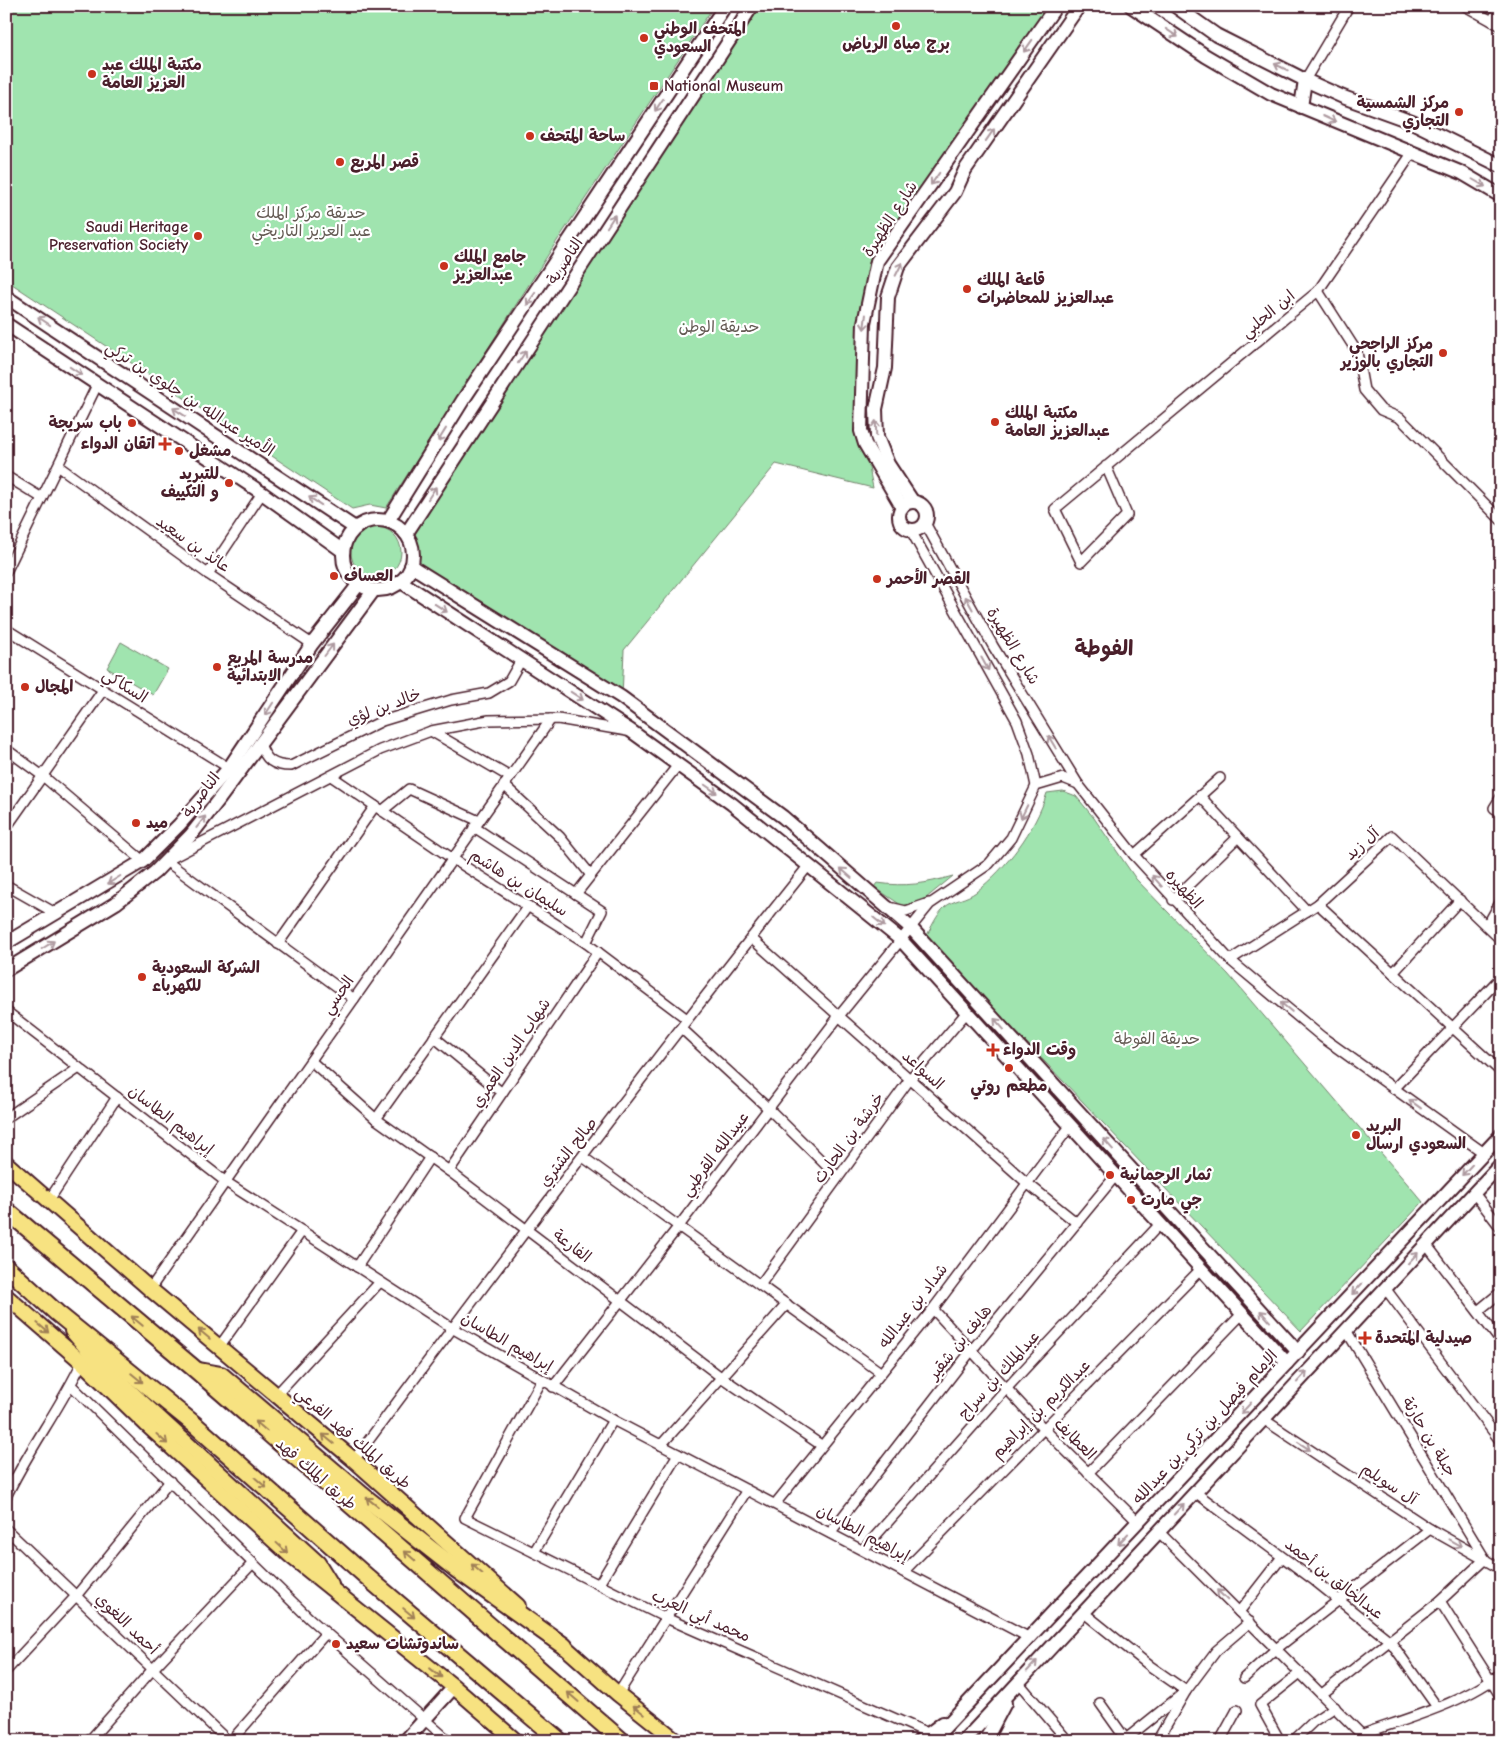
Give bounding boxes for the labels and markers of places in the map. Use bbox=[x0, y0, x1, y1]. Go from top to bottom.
place label: المتحف الوطني السعودي bbox=[654, 20, 746, 59]
marker: برج مياه الرياض bbox=[890, 20, 902, 32]
marker: المتحف الوطني السعودي bbox=[638, 32, 650, 44]
place label: برج مياه الرياض bbox=[842, 35, 950, 53]
place label: مكتبة الملك عبد العزيز العامة bbox=[102, 56, 202, 92]
marker: مكتبة الملك عبد العزيز العامة bbox=[86, 68, 98, 80]
place label: National Museum bbox=[664, 77, 783, 95]
marker: National Museum bbox=[648, 80, 660, 92]
place label: مركز الشمسية التجاري bbox=[1357, 94, 1449, 133]
marker: مركز الشمسية التجاري bbox=[1453, 106, 1465, 118]
place label: ساحة المتحف bbox=[540, 127, 625, 145]
marker: ساحة المتحف bbox=[524, 130, 536, 142]
place label: قصر المربع bbox=[350, 153, 419, 173]
marker: قصر المربع bbox=[334, 156, 346, 168]
place label: Saudi Heritage Preservation Society bbox=[49, 218, 189, 254]
marker: Saudi Heritage Preservation Society bbox=[192, 230, 204, 242]
place label: جامع الملك عبدالعزيز bbox=[452, 248, 526, 284]
marker: جامع الملك عبدالعزيز bbox=[438, 260, 450, 272]
place label: قاعة الملك عبدالعزيز للمحاضرات bbox=[977, 271, 1114, 307]
marker: قاعة الملك عبدالعزيز للمحاضرات bbox=[961, 283, 973, 295]
place label: مركز الراجحي التجاري بالوزير bbox=[1339, 335, 1433, 374]
marker: مركز الراجحي التجاري بالوزير bbox=[1437, 347, 1449, 359]
place label: مكتبة الملك عبدالعزيز العامة bbox=[1005, 404, 1110, 440]
place label: باب سريجة bbox=[48, 414, 122, 432]
marker: مكتبة الملك عبدالعزيز العامة bbox=[989, 416, 1001, 428]
marker: باب سريجة bbox=[126, 417, 138, 429]
place label: اتقان الدواء bbox=[81, 435, 155, 454]
marker: اتقان الدواء bbox=[159, 438, 171, 450]
place label: مشغل bbox=[189, 442, 231, 460]
marker: مشغل bbox=[173, 445, 185, 457]
place label: للتبريد و التكييف bbox=[161, 465, 219, 502]
marker: للتبريد و التكييف bbox=[223, 477, 235, 489]
place label: العساف bbox=[344, 567, 393, 585]
place label: القصر الأحمر bbox=[885, 567, 970, 588]
marker: العساف bbox=[328, 570, 340, 582]
marker: القصر الأحمر bbox=[871, 573, 883, 585]
place label: مدرسة المربع الابتدائية bbox=[227, 649, 313, 685]
marker: مدرسة المربع الابتدائية bbox=[211, 661, 223, 673]
place label: المجال bbox=[35, 678, 73, 696]
marker: المجال bbox=[19, 681, 31, 693]
place label: ميد bbox=[146, 814, 168, 832]
marker: ميد bbox=[130, 817, 142, 829]
place label: الشركة السعودية للكهرباء bbox=[152, 959, 260, 995]
marker: الشركة السعودية للكهرباء bbox=[136, 971, 148, 983]
place label: وقت الدواء bbox=[1003, 1041, 1076, 1060]
marker: وقت الدواء bbox=[987, 1044, 999, 1056]
marker: مطعم روتي bbox=[1003, 1062, 1015, 1074]
place label: مطعم روتي bbox=[970, 1077, 1048, 1100]
place label: البريد السعودي ارسال bbox=[1366, 1117, 1466, 1156]
marker: البريد السعودي ارسال bbox=[1350, 1129, 1362, 1141]
place label: ثمار الرحمانية bbox=[1120, 1166, 1212, 1184]
marker: ثمار الرحمانية bbox=[1104, 1169, 1116, 1181]
place label: جي مارت bbox=[1141, 1191, 1202, 1214]
marker: جي مارت bbox=[1125, 1194, 1137, 1206]
place label: صيدلية المتحدة bbox=[1375, 1329, 1472, 1347]
marker: صيدلية المتحدة bbox=[1359, 1332, 1371, 1344]
place label: ساندوتشات سعيد bbox=[346, 1635, 459, 1654]
marker: ساندوتشات سعيد bbox=[330, 1638, 342, 1650]

